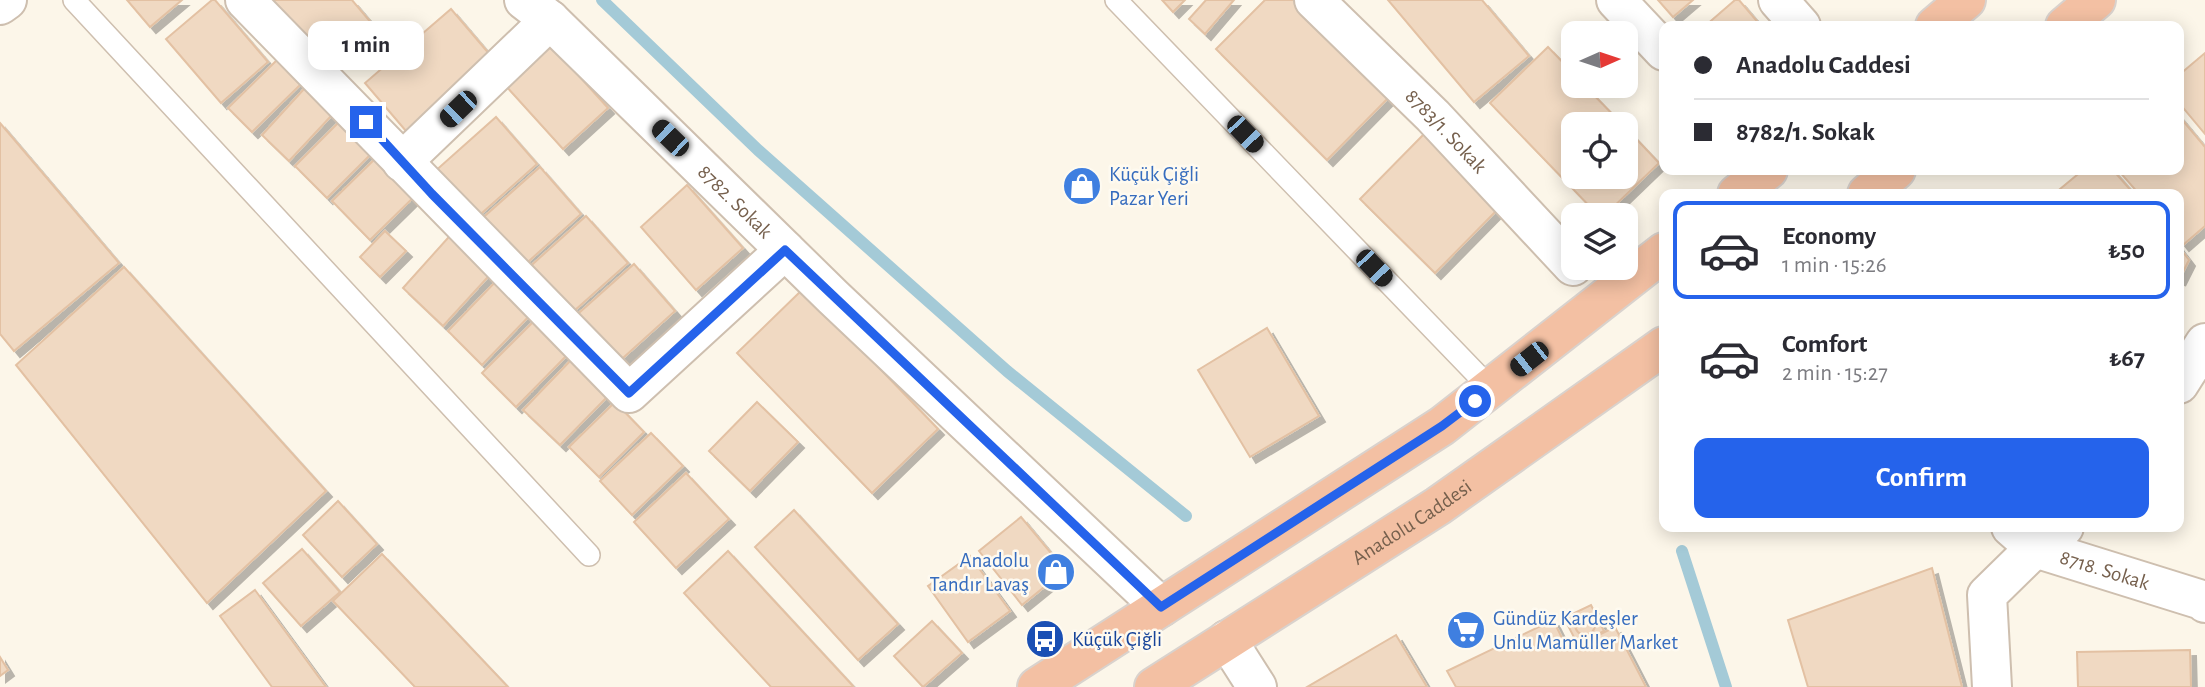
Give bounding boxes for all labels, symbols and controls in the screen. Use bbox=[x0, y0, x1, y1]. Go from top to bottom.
callout: 1 min bbox=[308, 20, 424, 69]
north arrow bbox=[1561, 21, 1638, 98]
map controls bbox=[1561, 21, 1638, 280]
text: 1 min bbox=[342, 34, 390, 57]
text: Anadolu Caddesi bbox=[1736, 52, 1911, 78]
street label: 8783/1. Sokak bbox=[1401, 85, 1491, 177]
car bbox=[436, 87, 481, 131]
route end bbox=[350, 106, 382, 138]
car bbox=[1223, 112, 1268, 156]
button: locate bbox=[1561, 112, 1638, 189]
car bbox=[648, 116, 693, 160]
text: 8782/1. Sokak bbox=[1736, 119, 1875, 145]
street label: 8782. Sokak bbox=[694, 161, 777, 242]
place label: Küçük Çiğli Pazar Yeri bbox=[1109, 164, 1199, 209]
shop icon: Küçük Çiğli Pazar Yeri bbox=[1061, 165, 1103, 207]
button: layers bbox=[1561, 203, 1638, 280]
icon: car bbox=[1698, 219, 1761, 282]
text: Economy bbox=[1782, 223, 1876, 249]
text: ₺50 bbox=[2108, 237, 2145, 263]
car bbox=[1352, 246, 1397, 290]
text: 1 min · 15:26 bbox=[1782, 254, 1886, 277]
icon: car bbox=[1698, 327, 1761, 390]
text: Comfort bbox=[1782, 331, 1867, 357]
car bbox=[1506, 338, 1553, 380]
text: ₺67 bbox=[2109, 345, 2145, 371]
text: 2 min · 15:27 bbox=[1782, 362, 1888, 385]
route start bbox=[1459, 385, 1491, 417]
button: Confirm bbox=[1694, 438, 2149, 518]
street label: Anadolu Caddesi bbox=[1348, 475, 1475, 568]
street label: 8718. Sokak bbox=[2058, 546, 2152, 594]
place label: Anadolu Tandır Lavaş bbox=[929, 550, 1029, 595]
shop icon: Anadolu Tandır Lavaş bbox=[1035, 551, 1077, 593]
place label: Gündüz Kardeşler Unlu Mamüller Market bbox=[1493, 608, 1678, 653]
supermarket icon: Gündüz Kardeşler Unlu Mamüller Market bbox=[1445, 609, 1487, 651]
bus stop icon: Küçük Çiğli bbox=[1024, 618, 1066, 660]
place label: Küçük Çiğli bbox=[1072, 629, 1162, 650]

